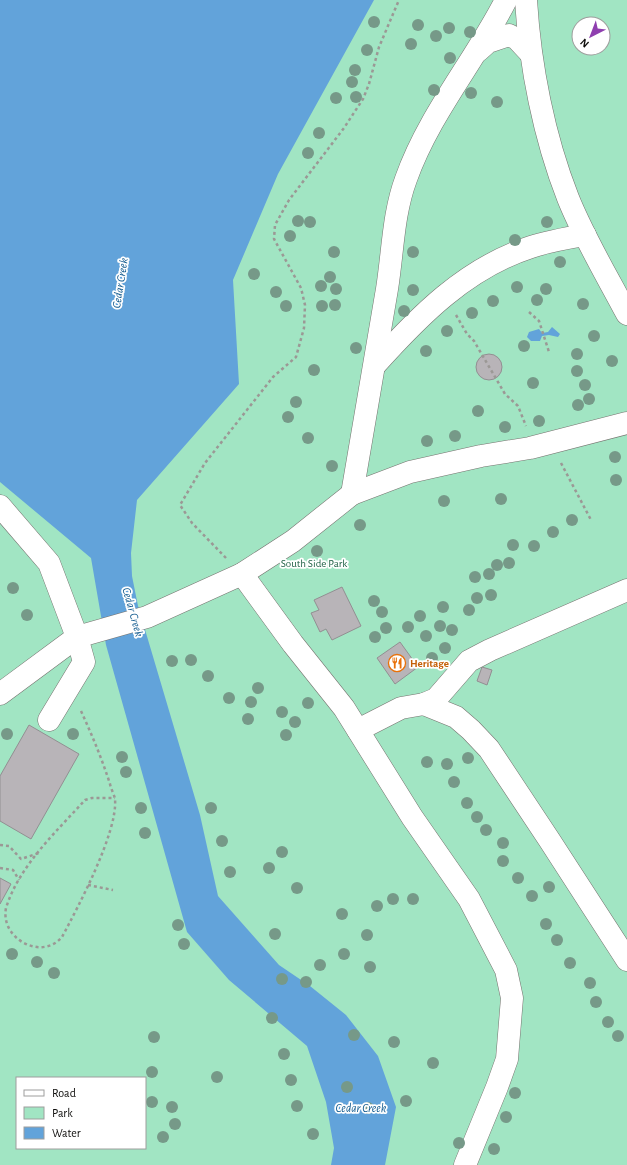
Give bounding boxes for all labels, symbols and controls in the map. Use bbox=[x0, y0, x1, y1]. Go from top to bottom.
north arrow bbox=[571, 16, 611, 56]
text: N bbox=[578, 36, 591, 50]
water label: Cedar Creek bbox=[110, 257, 130, 309]
park label: South Side Park bbox=[281, 558, 347, 569]
water label: Cedar Creek bbox=[120, 586, 146, 638]
restaurant icon: Heritage bbox=[387, 653, 407, 673]
place label: Heritage bbox=[410, 658, 449, 669]
legend bbox=[16, 1077, 146, 1149]
text: Road bbox=[52, 1087, 76, 1099]
water label: Cedar Creek bbox=[336, 1102, 387, 1114]
text: Park bbox=[52, 1107, 73, 1119]
text: Water bbox=[52, 1127, 81, 1139]

